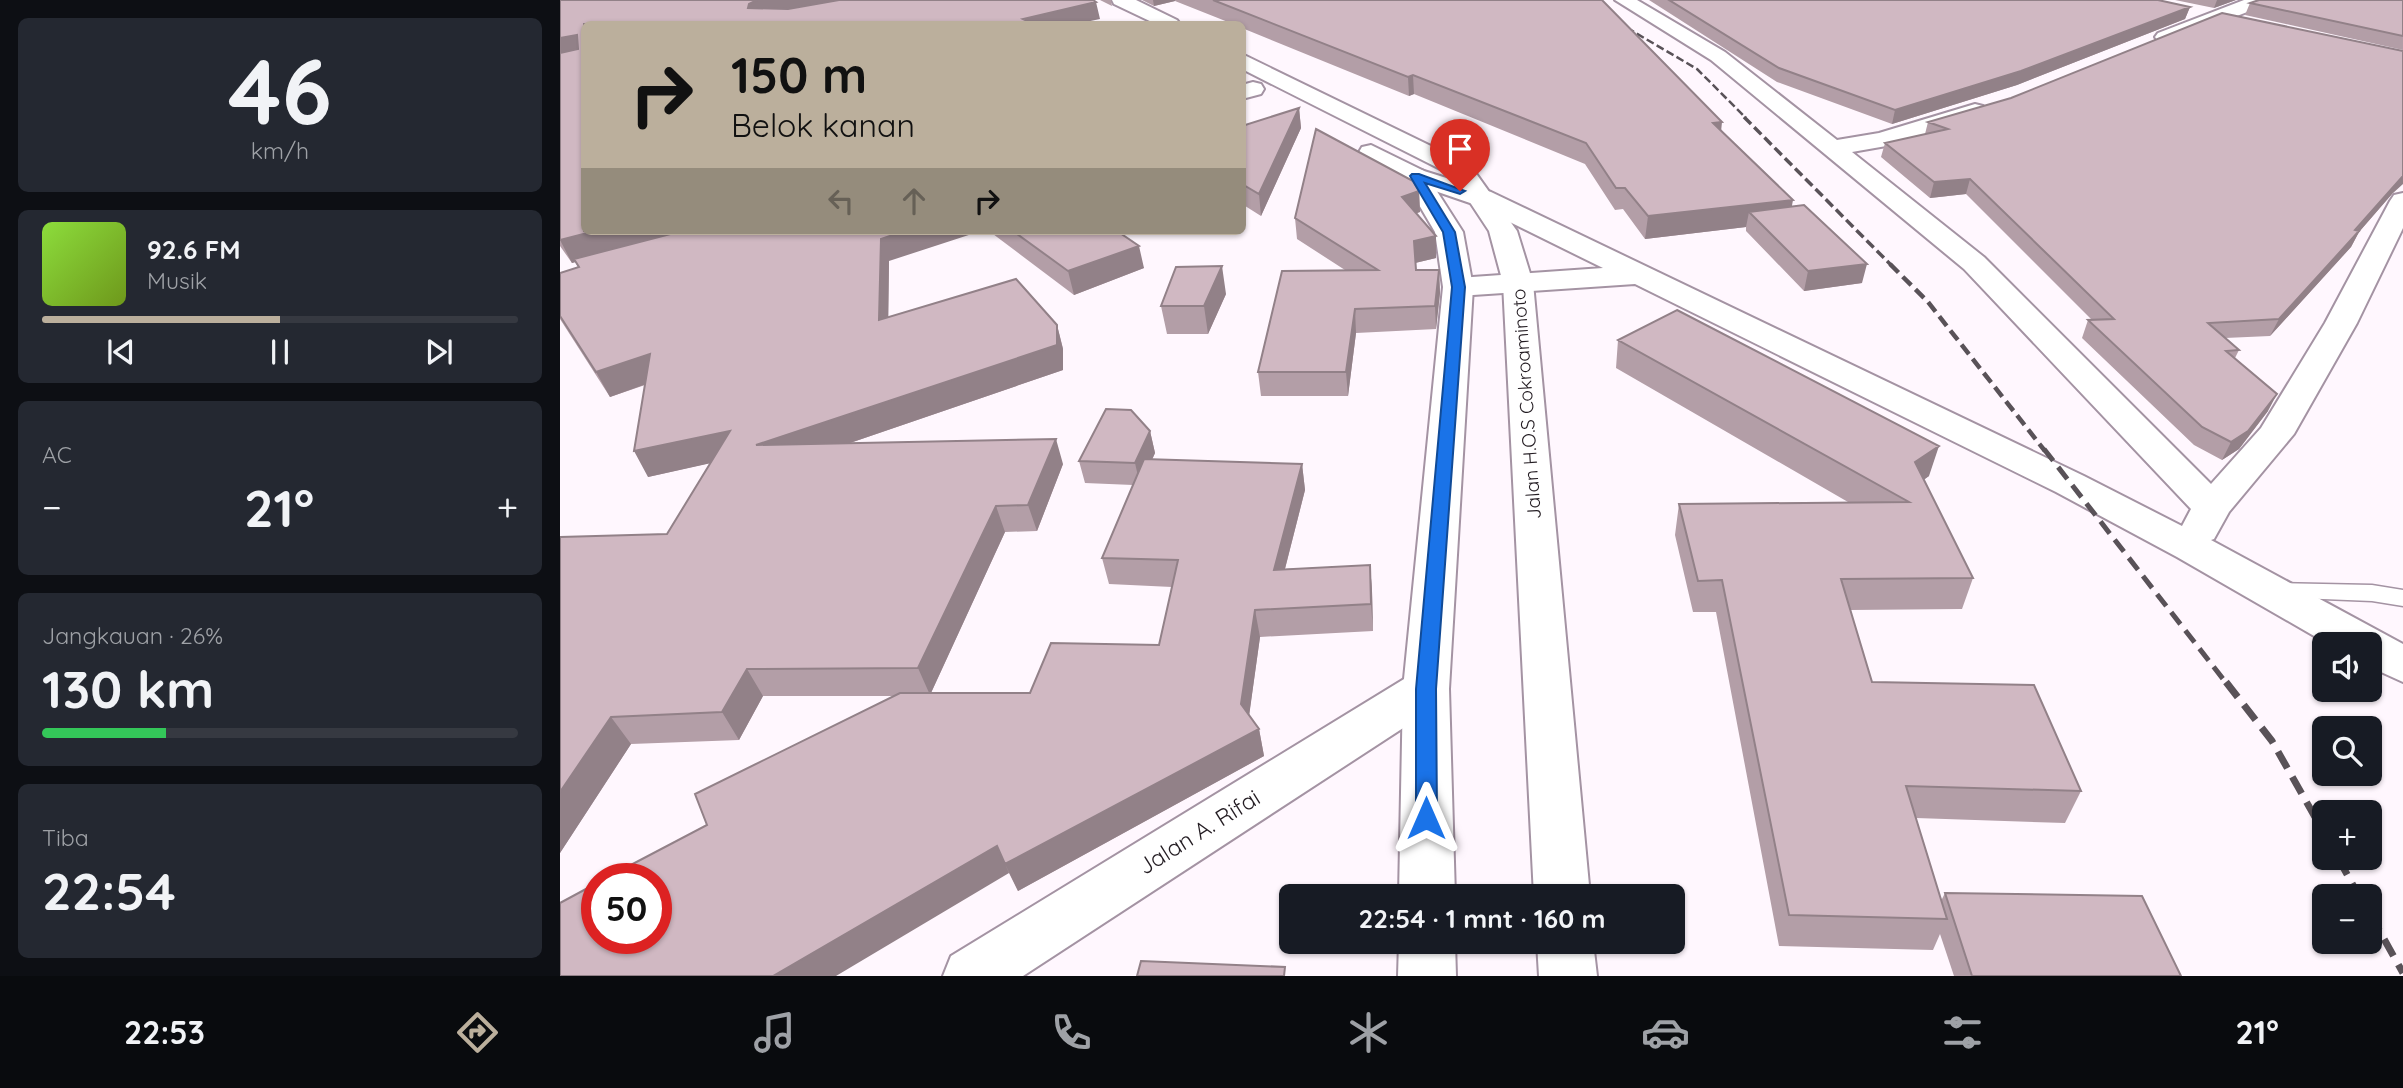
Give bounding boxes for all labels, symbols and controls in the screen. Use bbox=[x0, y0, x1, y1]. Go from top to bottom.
text: 46 bbox=[228, 33, 332, 147]
text: 150 m bbox=[731, 44, 867, 105]
icon: right bbox=[616, 49, 707, 140]
text: Belok kanan bbox=[731, 105, 915, 145]
pin bbox=[1430, 119, 1490, 191]
icon: arrive bbox=[1441, 130, 1479, 168]
text: km/h bbox=[251, 136, 309, 165]
icon: left bbox=[822, 182, 860, 220]
icon: ahead bbox=[895, 182, 933, 220]
icon: right bbox=[968, 182, 1006, 220]
text: 92.6 FM bbox=[147, 233, 241, 266]
text: Musik bbox=[147, 266, 207, 295]
street label: Jalan H.O.S Cokroaminoto bbox=[1506, 288, 1546, 520]
icon: previous bbox=[102, 333, 140, 371]
icon: pause bbox=[261, 333, 299, 371]
icon: next bbox=[420, 333, 458, 371]
text: AC bbox=[42, 440, 72, 469]
text: 21° bbox=[244, 475, 314, 540]
text: − bbox=[42, 483, 62, 531]
text: + bbox=[497, 483, 518, 531]
text: Jangkauan · 26% bbox=[42, 621, 223, 650]
map controls bbox=[2312, 632, 2382, 954]
button: sound bbox=[2312, 632, 2382, 702]
text: 130 km bbox=[42, 656, 214, 721]
button: search bbox=[2312, 716, 2382, 786]
position arrow bbox=[1389, 781, 1463, 855]
street label: Jalan A. Rifai bbox=[1132, 783, 1265, 881]
button: + bbox=[2312, 800, 2382, 870]
text: Tiba bbox=[42, 823, 89, 852]
text: 22:54 bbox=[42, 858, 176, 923]
speed limit sign: 50 bbox=[581, 863, 672, 954]
button: − bbox=[2312, 884, 2382, 954]
text: 22:54 · 1 mnt · 160 m bbox=[1359, 902, 1605, 935]
icon: directions bbox=[453, 1008, 502, 1057]
icon: music bbox=[750, 1008, 799, 1057]
icon: phone bbox=[1047, 1008, 1096, 1057]
icon: climate bbox=[1344, 1008, 1393, 1057]
icon: car bbox=[1641, 1008, 1690, 1057]
icon: filters bbox=[1938, 1008, 1987, 1057]
text: 22:53 bbox=[124, 1012, 205, 1052]
text: 21° bbox=[2236, 1012, 2279, 1052]

